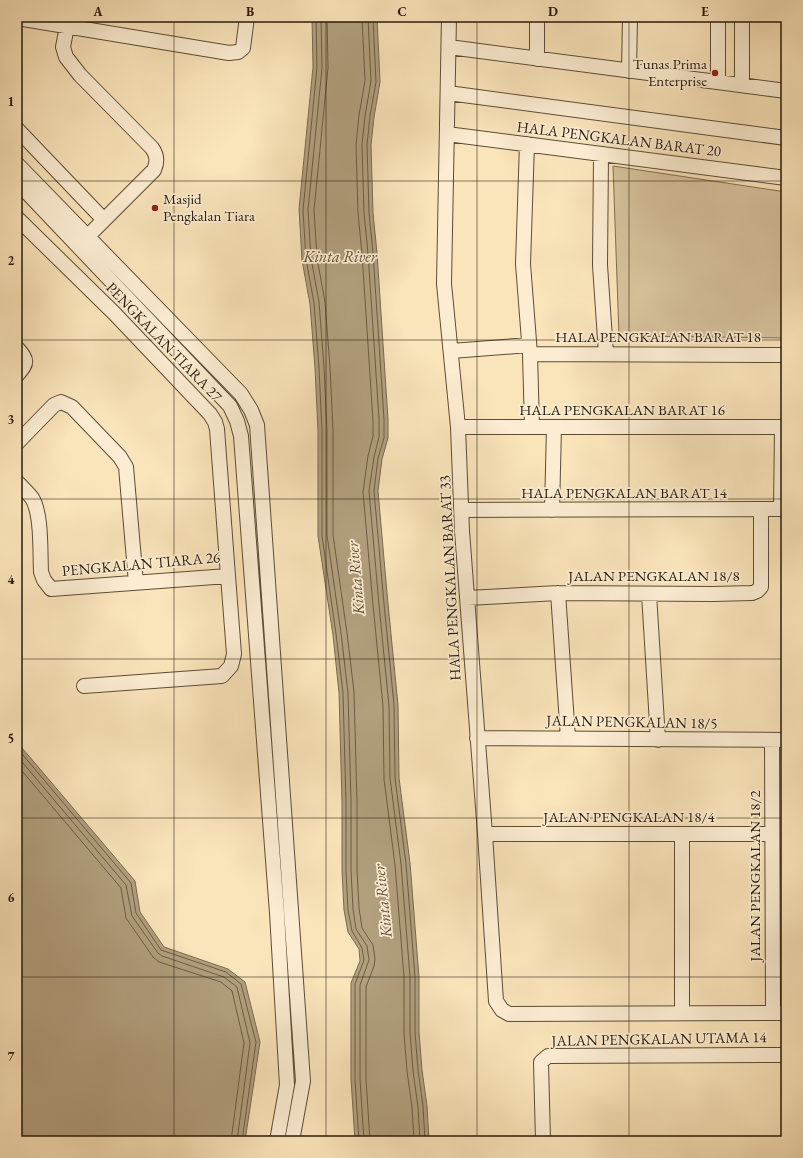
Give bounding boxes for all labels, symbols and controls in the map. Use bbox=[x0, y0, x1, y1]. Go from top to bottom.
text: A bbox=[92, 3, 103, 20]
text: B bbox=[246, 3, 254, 20]
text: C bbox=[397, 3, 407, 20]
text: D bbox=[548, 3, 558, 20]
text: E bbox=[701, 3, 709, 20]
place label: Tunas Prima Enterprise bbox=[633, 54, 707, 90]
marker: Tunas Prima Enterprise bbox=[710, 68, 720, 78]
text: 1 bbox=[8, 93, 15, 110]
street label: HALA PENGKALAN BARAT 20 bbox=[516, 117, 722, 160]
place label: Masjid Pengkalan Tiara bbox=[163, 189, 255, 225]
marker: Masjid Pengkalan Tiara bbox=[150, 203, 160, 213]
water label: Kinta River bbox=[302, 246, 378, 267]
text: 2 bbox=[8, 252, 15, 269]
street label: PENGKALAN TIARA 27 bbox=[102, 278, 227, 406]
street label: HALA PENGKALAN BARAT 18 bbox=[555, 327, 761, 346]
street label: HALA PENGKALAN BARAT 16 bbox=[519, 400, 725, 419]
text: 3 bbox=[8, 411, 15, 428]
street label: HALA PENGKALAN BARAT 33 bbox=[435, 475, 464, 681]
street label: HALA PENGKALAN BARAT 14 bbox=[521, 483, 728, 502]
water label: Kinta River bbox=[342, 539, 369, 617]
street label: PENGKALAN TIARA 26 bbox=[61, 547, 221, 580]
street label: JALAN PENGKALAN 18/8 bbox=[566, 566, 740, 585]
text: 4 bbox=[8, 571, 15, 588]
street label: JALAN PENGKALAN 18/5 bbox=[544, 710, 718, 732]
text: 5 bbox=[8, 730, 14, 747]
street label: JALAN PENGKALAN 18/2 bbox=[745, 790, 764, 964]
street label: JALAN PENGKALAN 18/4 bbox=[541, 807, 715, 826]
water label: Kinta River bbox=[368, 862, 397, 940]
text: 6 bbox=[8, 889, 15, 906]
street label: JALAN PENGKALAN UTAMA 14 bbox=[549, 1027, 768, 1050]
text: 7 bbox=[8, 1048, 15, 1065]

